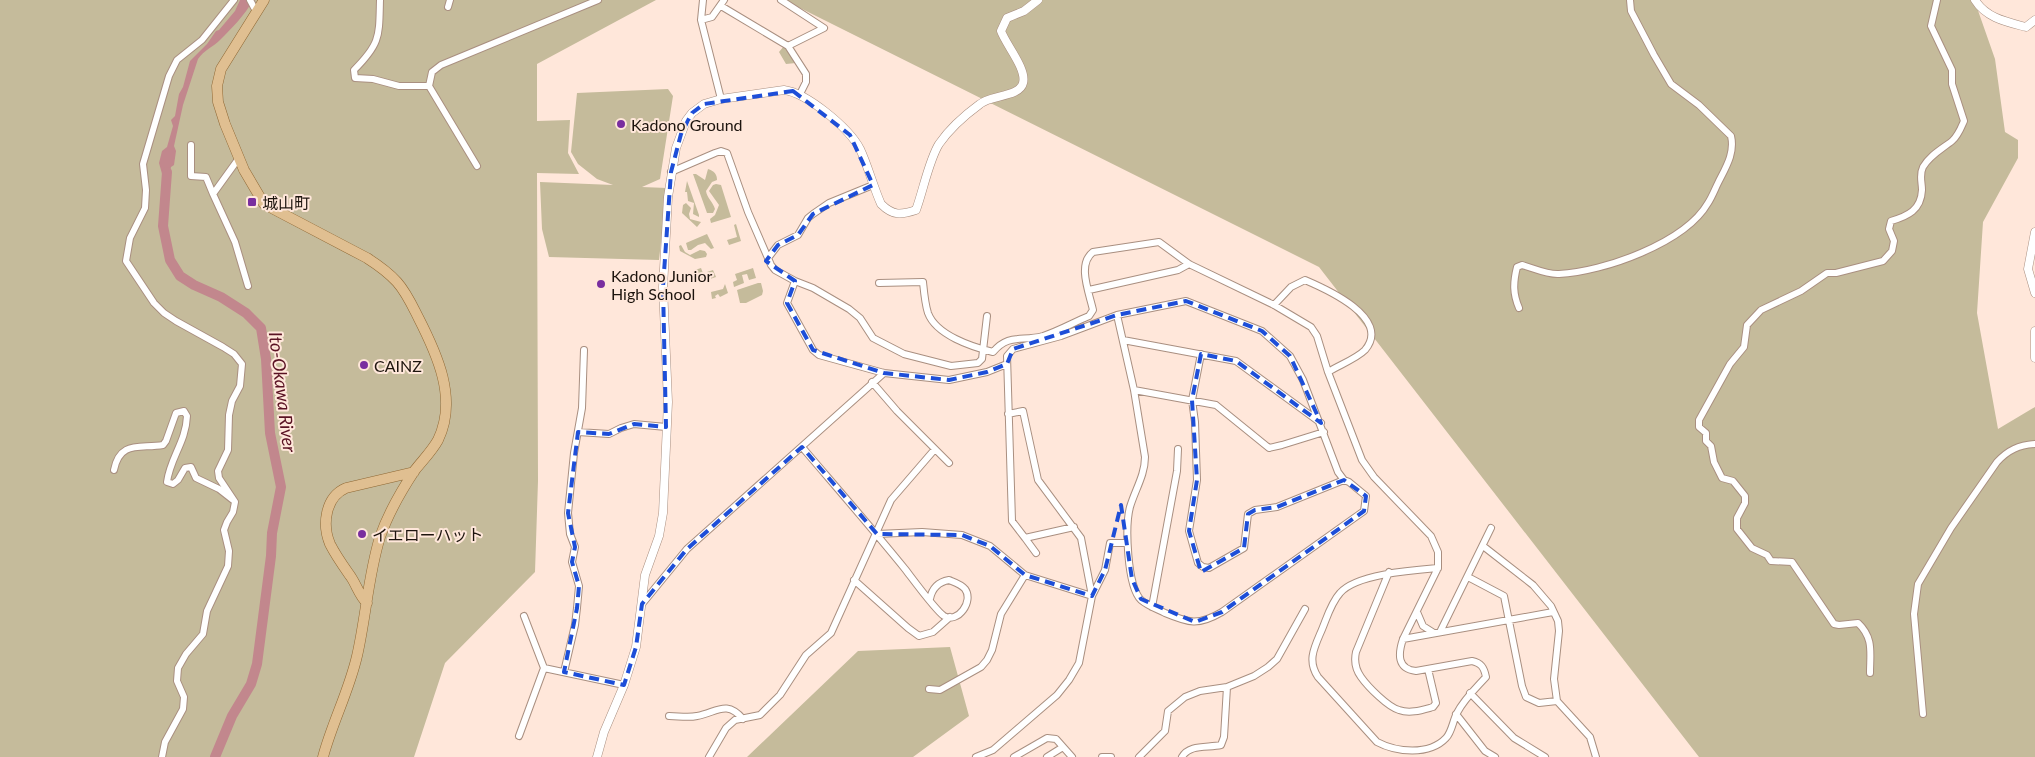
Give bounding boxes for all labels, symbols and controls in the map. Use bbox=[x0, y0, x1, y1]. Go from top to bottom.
place label: Kadono Ground bbox=[631, 115, 743, 134]
marker: Kadono Ground bbox=[615, 118, 627, 130]
place label: 城山町 bbox=[262, 193, 310, 212]
marker: 城山町 bbox=[246, 196, 258, 208]
place label: Kadono Junior High School bbox=[611, 266, 712, 303]
marker: Kadono Junior High School bbox=[595, 278, 607, 290]
water label: Ito-Okawa River bbox=[265, 331, 301, 454]
place label: CAINZ bbox=[374, 356, 422, 375]
marker: CAINZ bbox=[358, 359, 370, 371]
place label: イエローハット bbox=[372, 525, 484, 544]
marker: イエローハット bbox=[356, 528, 368, 540]

